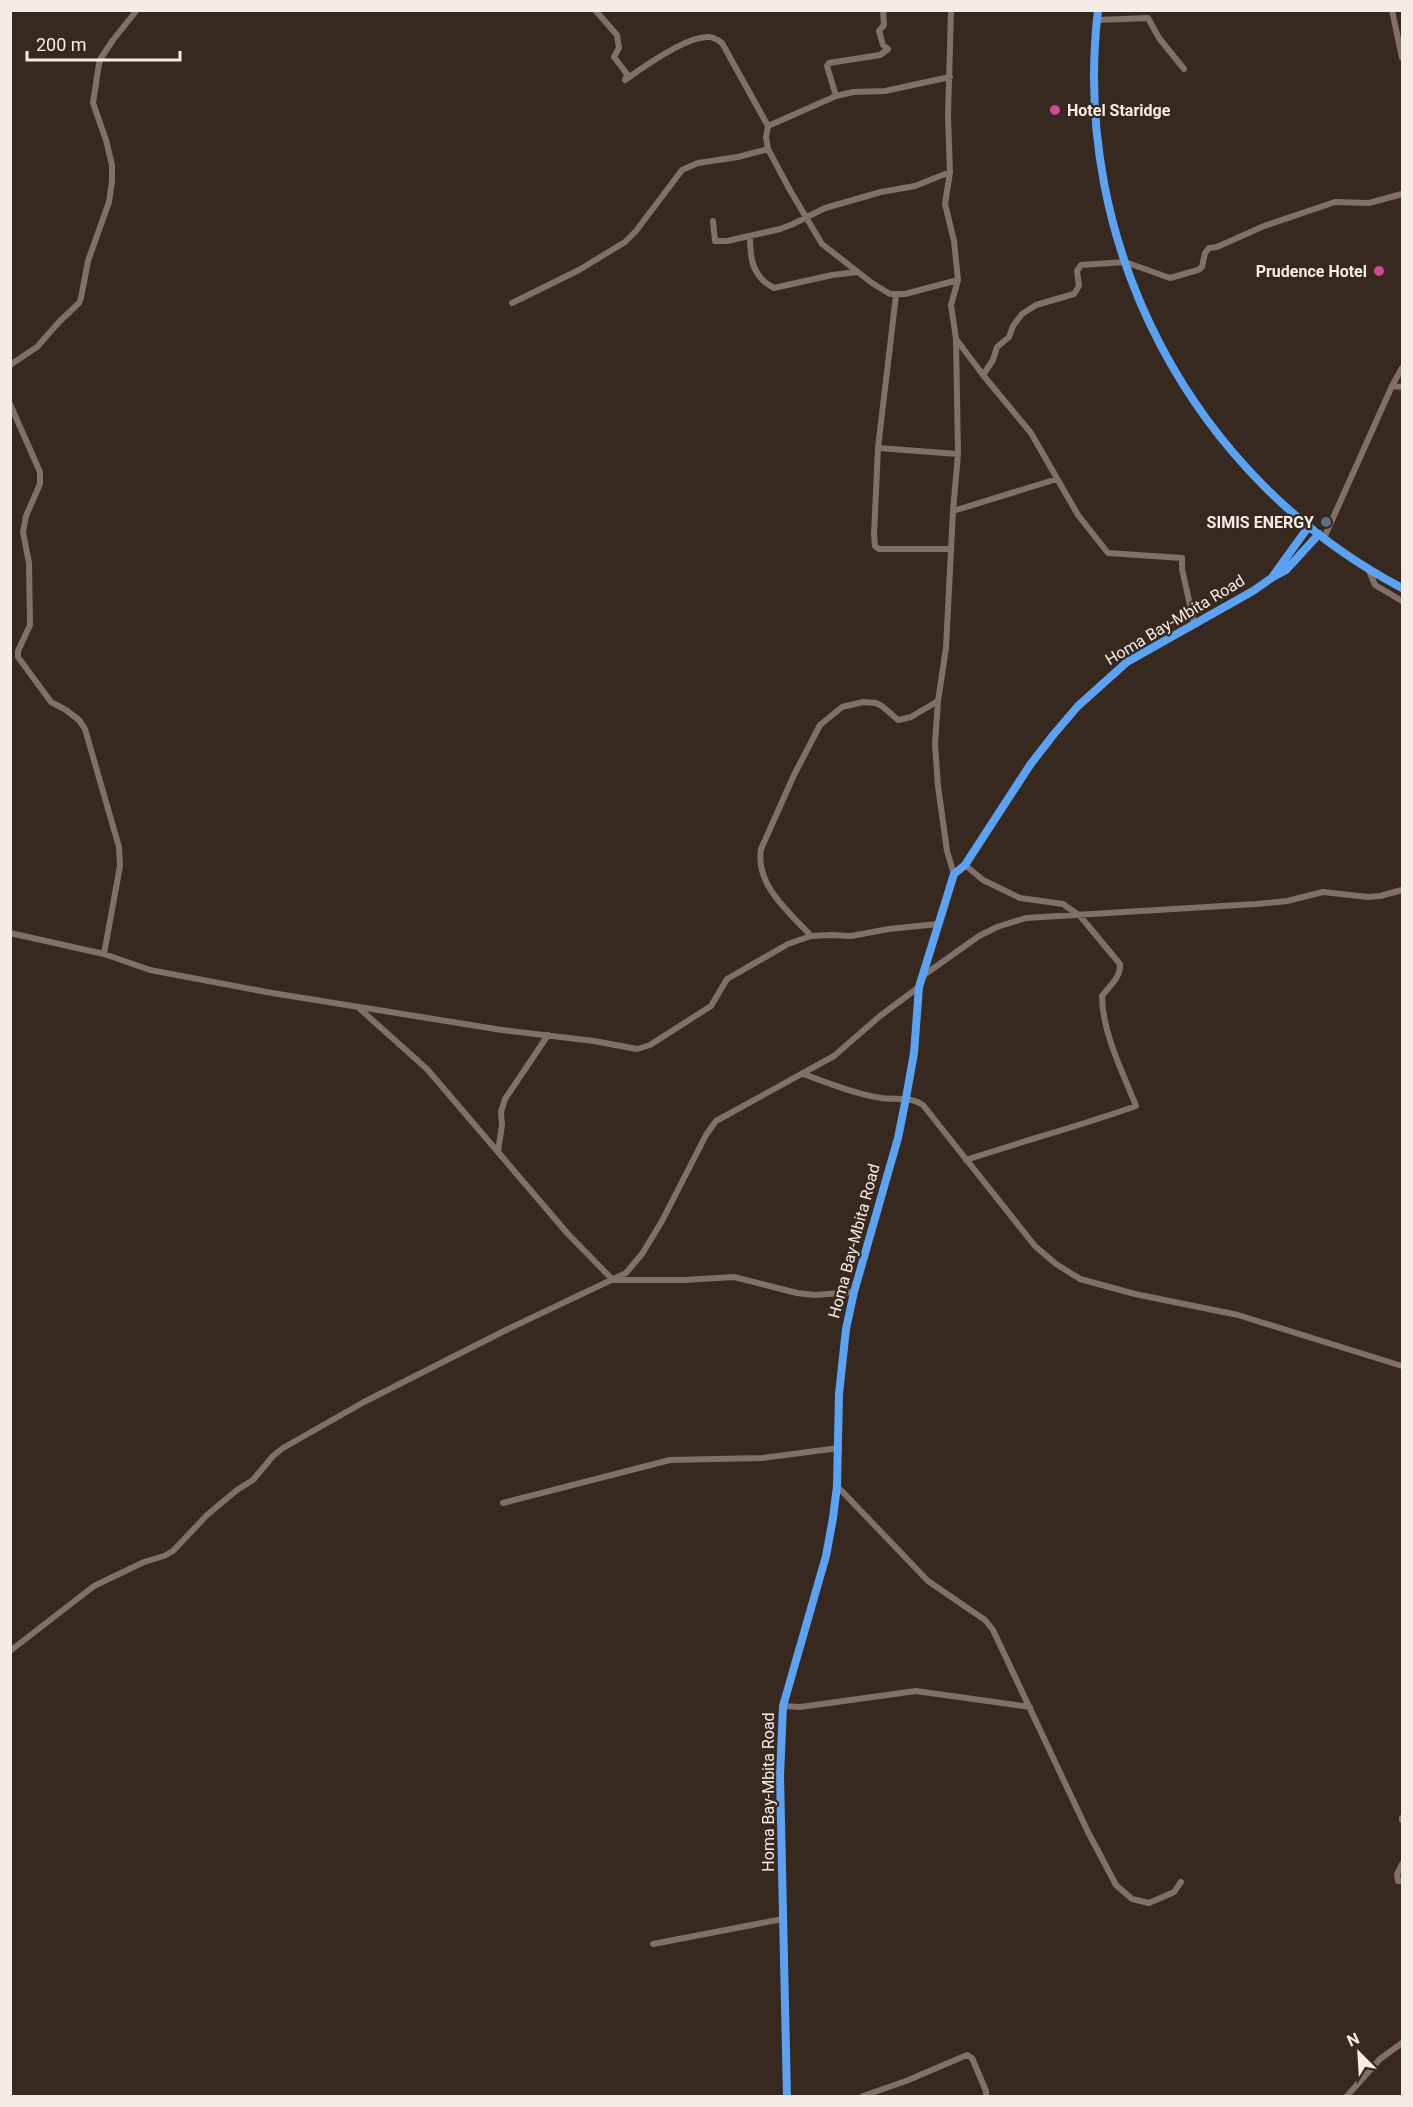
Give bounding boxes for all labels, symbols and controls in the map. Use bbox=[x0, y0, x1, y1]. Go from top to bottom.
scale bar bbox=[27, 24, 180, 62]
text: 200 m bbox=[36, 34, 87, 55]
place label: Hotel Staridge bbox=[1067, 101, 1171, 120]
marker: Hotel Staridge bbox=[1048, 103, 1062, 117]
place label: Prudence Hotel bbox=[1256, 262, 1367, 281]
marker: Prudence Hotel bbox=[1372, 264, 1386, 278]
place label: SIMIS ENERGY bbox=[1207, 513, 1314, 532]
marker: SIMIS ENERGY bbox=[1319, 515, 1333, 529]
street label: Homa Bay-Mbita Road bbox=[1102, 571, 1248, 669]
street label: Homa Bay-Mbita Road bbox=[824, 1162, 884, 1320]
street label: Homa Bay-Mbita Road bbox=[759, 1712, 778, 1872]
north arrow bbox=[1329, 2023, 1389, 2083]
text: N bbox=[1344, 2029, 1362, 2051]

